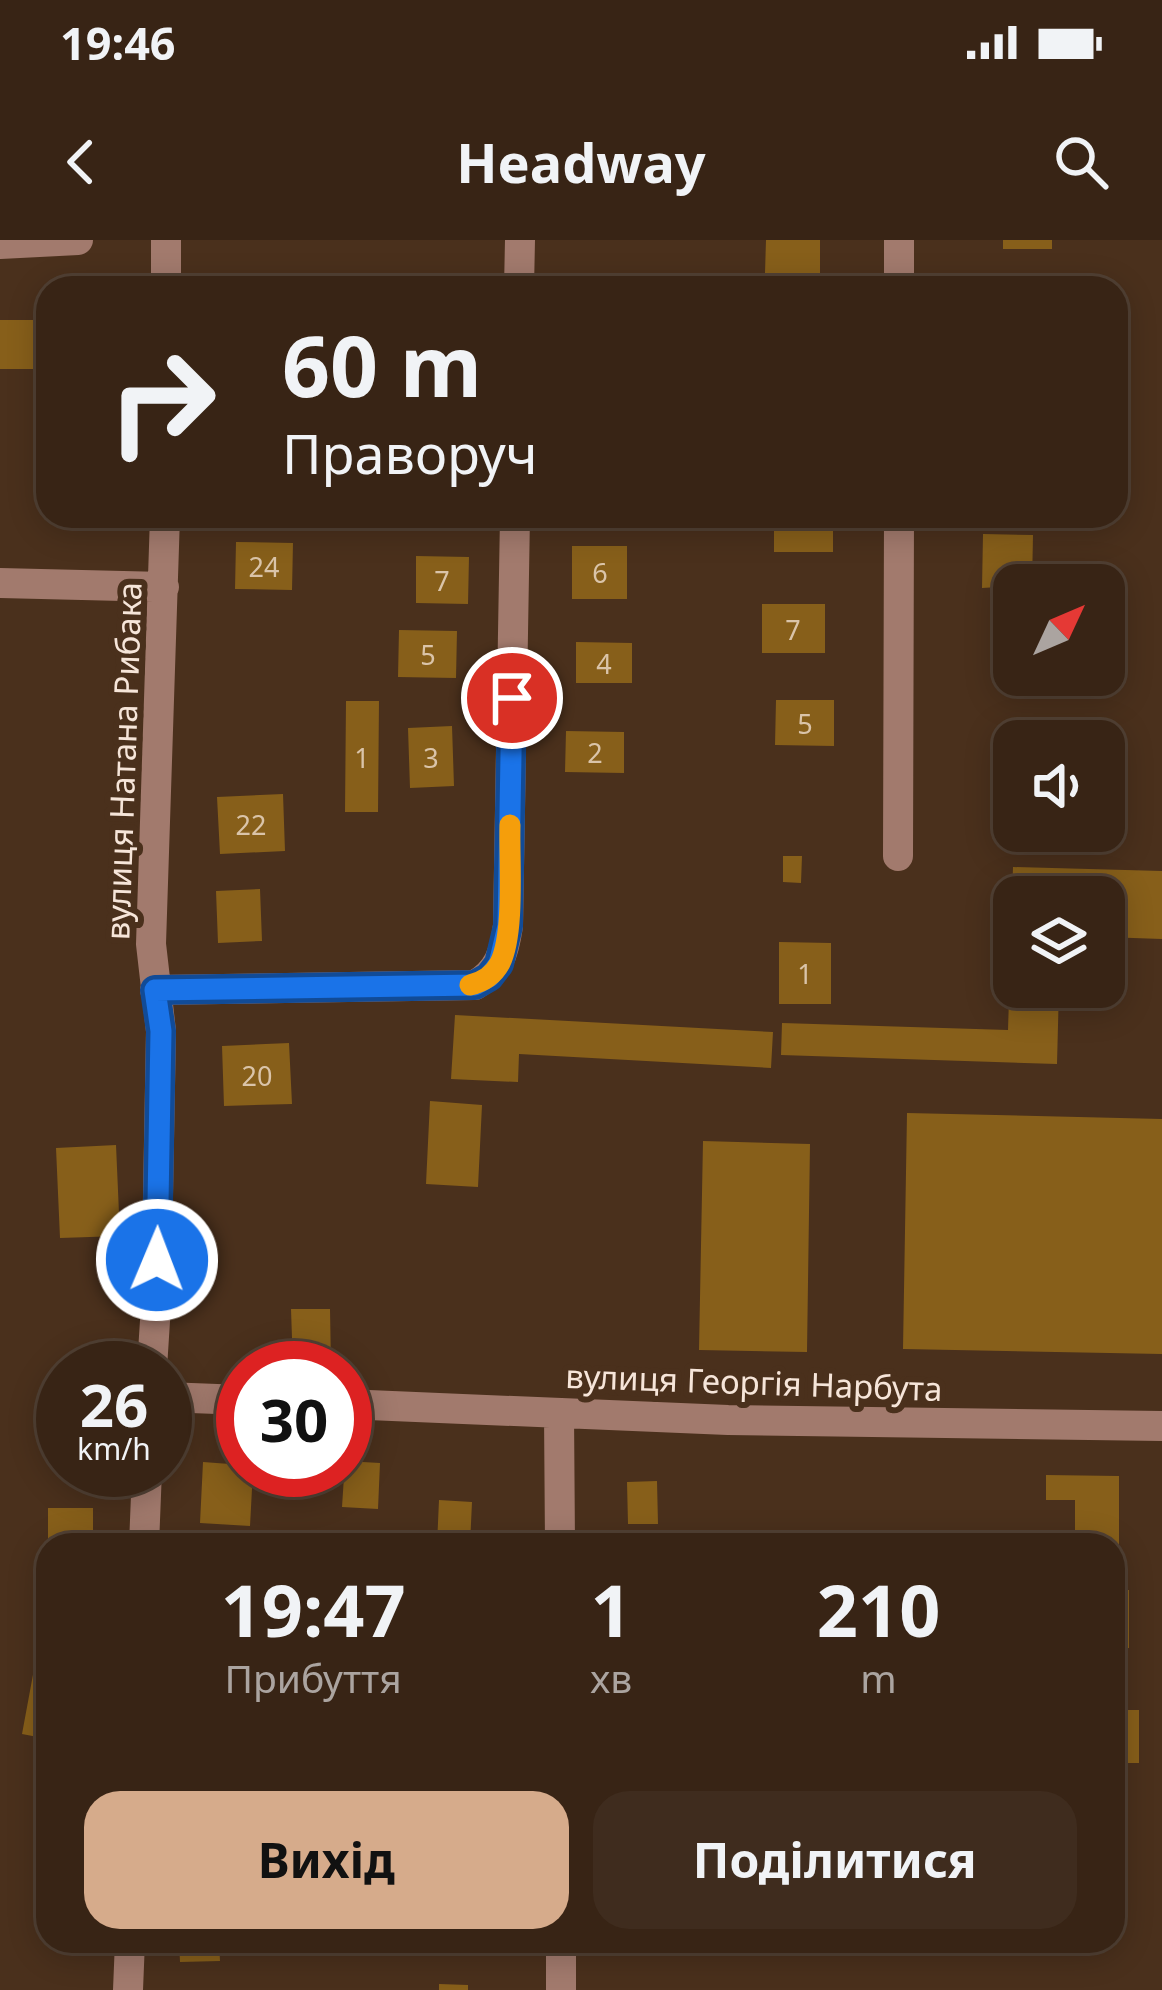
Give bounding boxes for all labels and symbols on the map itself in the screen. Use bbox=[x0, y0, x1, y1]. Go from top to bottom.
house number: 24 bbox=[249, 548, 279, 585]
house number: 6 bbox=[592, 554, 608, 591]
house number: 7 bbox=[434, 562, 450, 599]
north arrow bbox=[993, 564, 1125, 696]
street label: вулиця Натана Рибака bbox=[94, 581, 152, 941]
house number: 7 bbox=[785, 611, 801, 648]
house number: 5 bbox=[420, 636, 436, 673]
house number: 4 bbox=[596, 645, 612, 682]
pin bbox=[461, 647, 563, 749]
house number: 5 bbox=[797, 705, 813, 742]
house number: 2 bbox=[587, 734, 603, 771]
house number: 1 bbox=[354, 739, 370, 776]
house number: 3 bbox=[423, 739, 439, 776]
house number: 22 bbox=[236, 806, 266, 843]
house number: 1 bbox=[797, 955, 813, 992]
house number: 20 bbox=[242, 1057, 272, 1094]
position arrow bbox=[94, 1197, 220, 1323]
speed limit sign: 30 bbox=[216, 1341, 372, 1497]
street label: вулиця Георгія Нарбута bbox=[565, 1353, 943, 1411]

